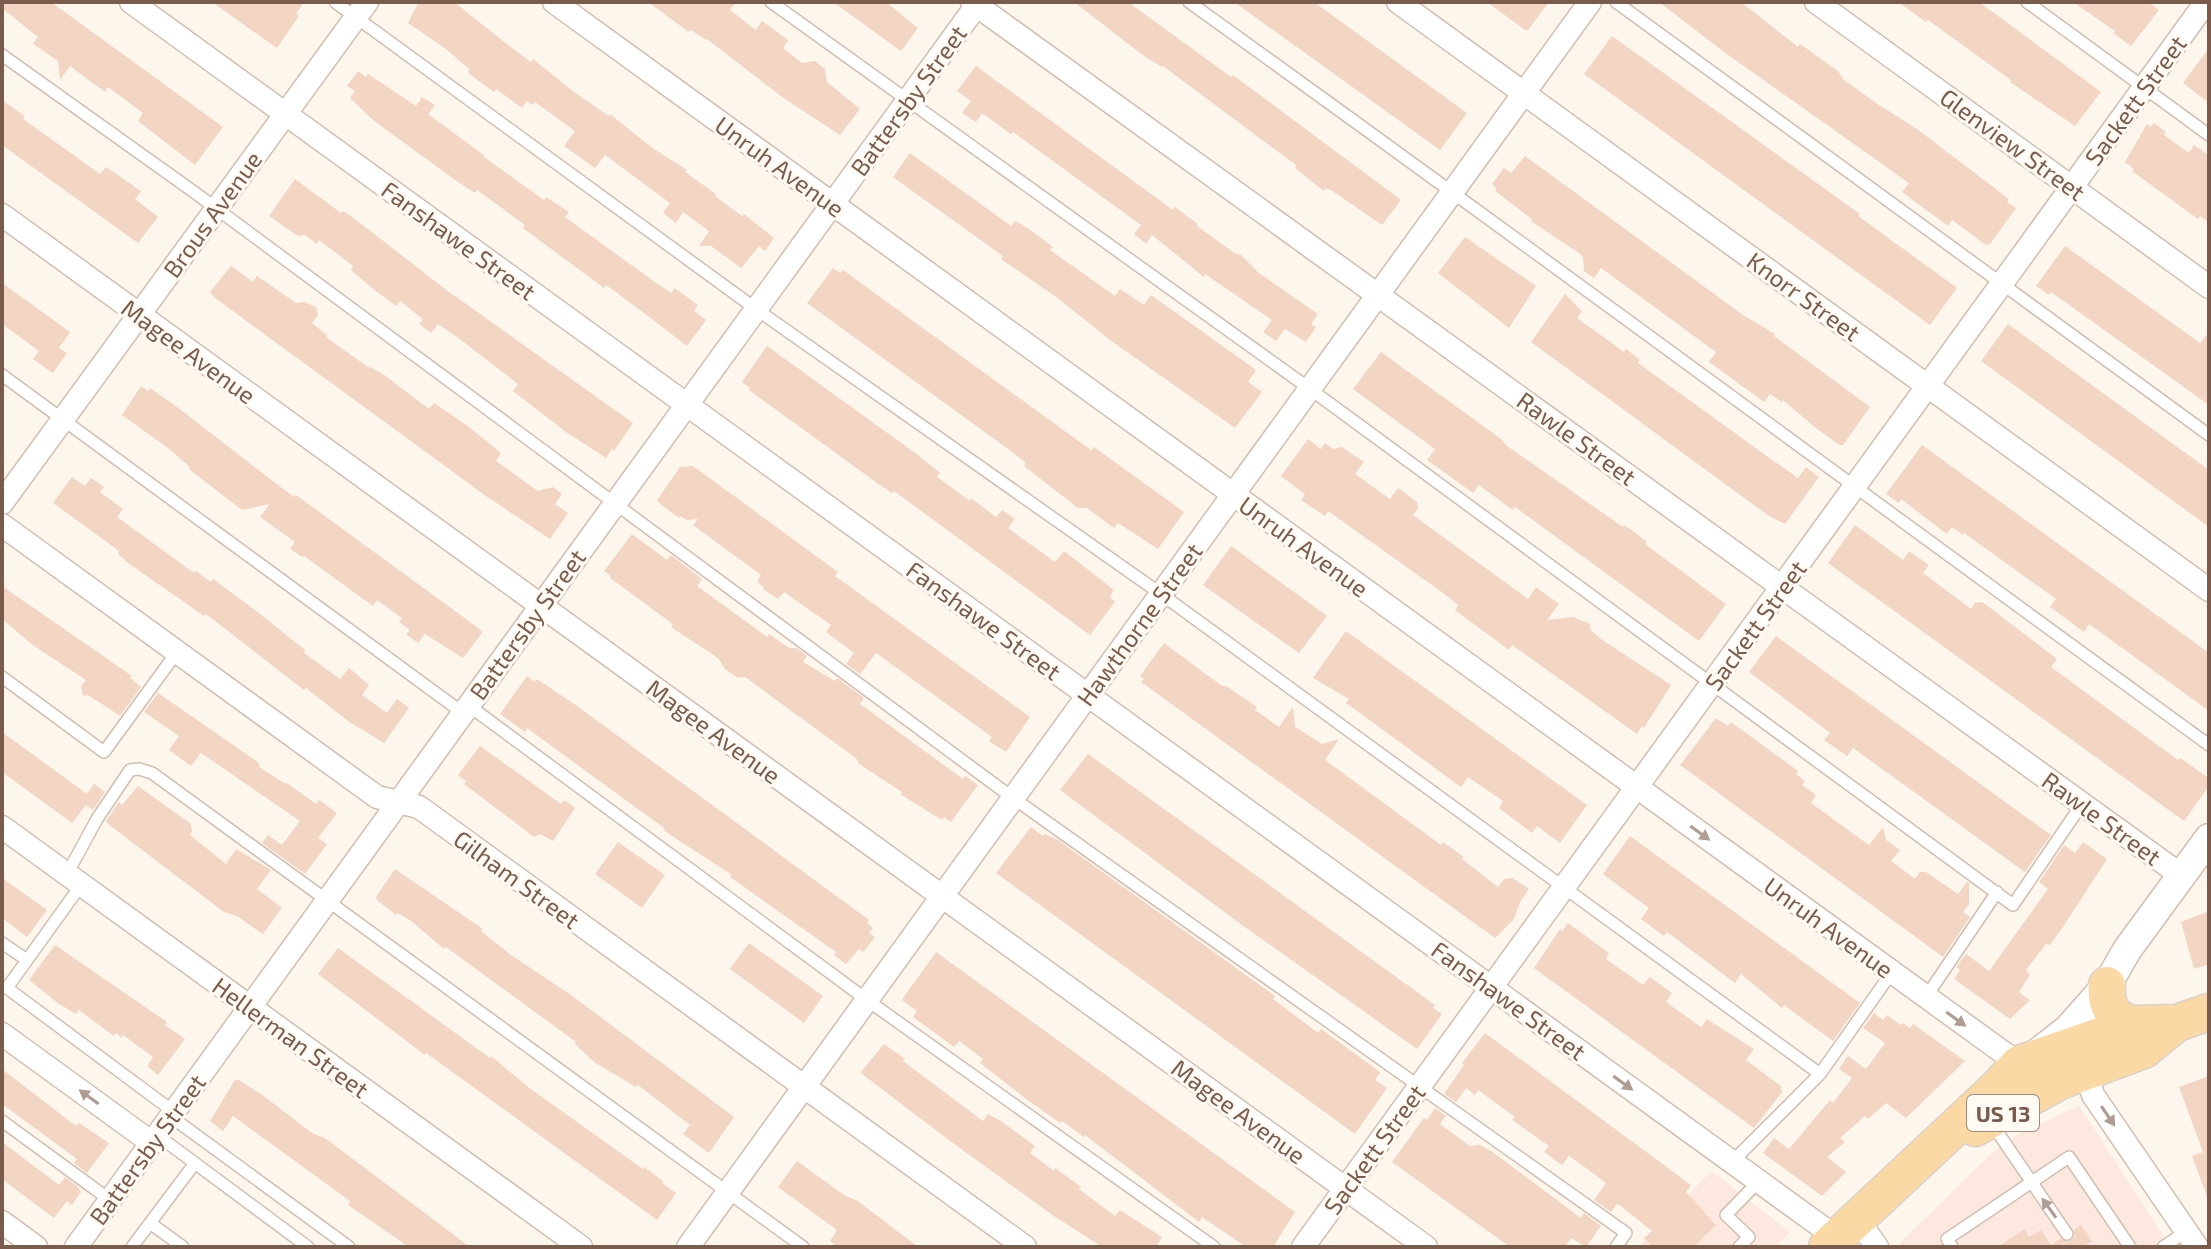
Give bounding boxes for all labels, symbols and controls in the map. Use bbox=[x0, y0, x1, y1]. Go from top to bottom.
street label: Battersby Street bbox=[844, 19, 972, 181]
street label: Sackett Street bbox=[2078, 29, 2192, 171]
street label: Glenview Street bbox=[1935, 82, 2091, 206]
street label: Unruh Avenue bbox=[710, 109, 850, 223]
street label: Brous Avenue bbox=[157, 145, 267, 283]
street label: Fanshawe Street bbox=[376, 174, 542, 306]
street label: Knorr Street bbox=[1742, 245, 1866, 347]
street label: Magee Avenue bbox=[116, 293, 262, 409]
street label: Rawle Street bbox=[1512, 385, 1642, 491]
street label: Unruh Avenue bbox=[1234, 489, 1374, 603]
street label: Hawthorne Street bbox=[1070, 537, 1208, 711]
street label: Battersby Street bbox=[463, 543, 591, 705]
street label: Fanshawe Street bbox=[901, 554, 1067, 686]
street label: Sackett Street bbox=[1698, 554, 1812, 696]
street label: Magee Avenue bbox=[641, 673, 787, 789]
street label: Rawle Street bbox=[2037, 765, 2167, 871]
street label: Gilham Street bbox=[448, 824, 586, 934]
one-way arrow bbox=[1689, 825, 1711, 841]
street label: Unruh Avenue bbox=[1759, 870, 1899, 984]
street label: Fanshawe Street bbox=[1426, 934, 1592, 1066]
street label: Hellerman Street bbox=[207, 971, 375, 1103]
one-way arrow bbox=[1946, 1010, 1966, 1026]
street label: Magee Avenue bbox=[1166, 1053, 1312, 1169]
street label: Battersby Street bbox=[83, 1068, 211, 1230]
one-way arrow bbox=[1612, 1075, 1633, 1090]
street label: Sackett Street bbox=[1317, 1078, 1431, 1220]
one-way arrow bbox=[78, 1090, 99, 1105]
road number: US 13 bbox=[1967, 1095, 2039, 1131]
one-way arrow bbox=[2100, 1105, 2115, 1126]
one-way arrow bbox=[2042, 1198, 2057, 1219]

